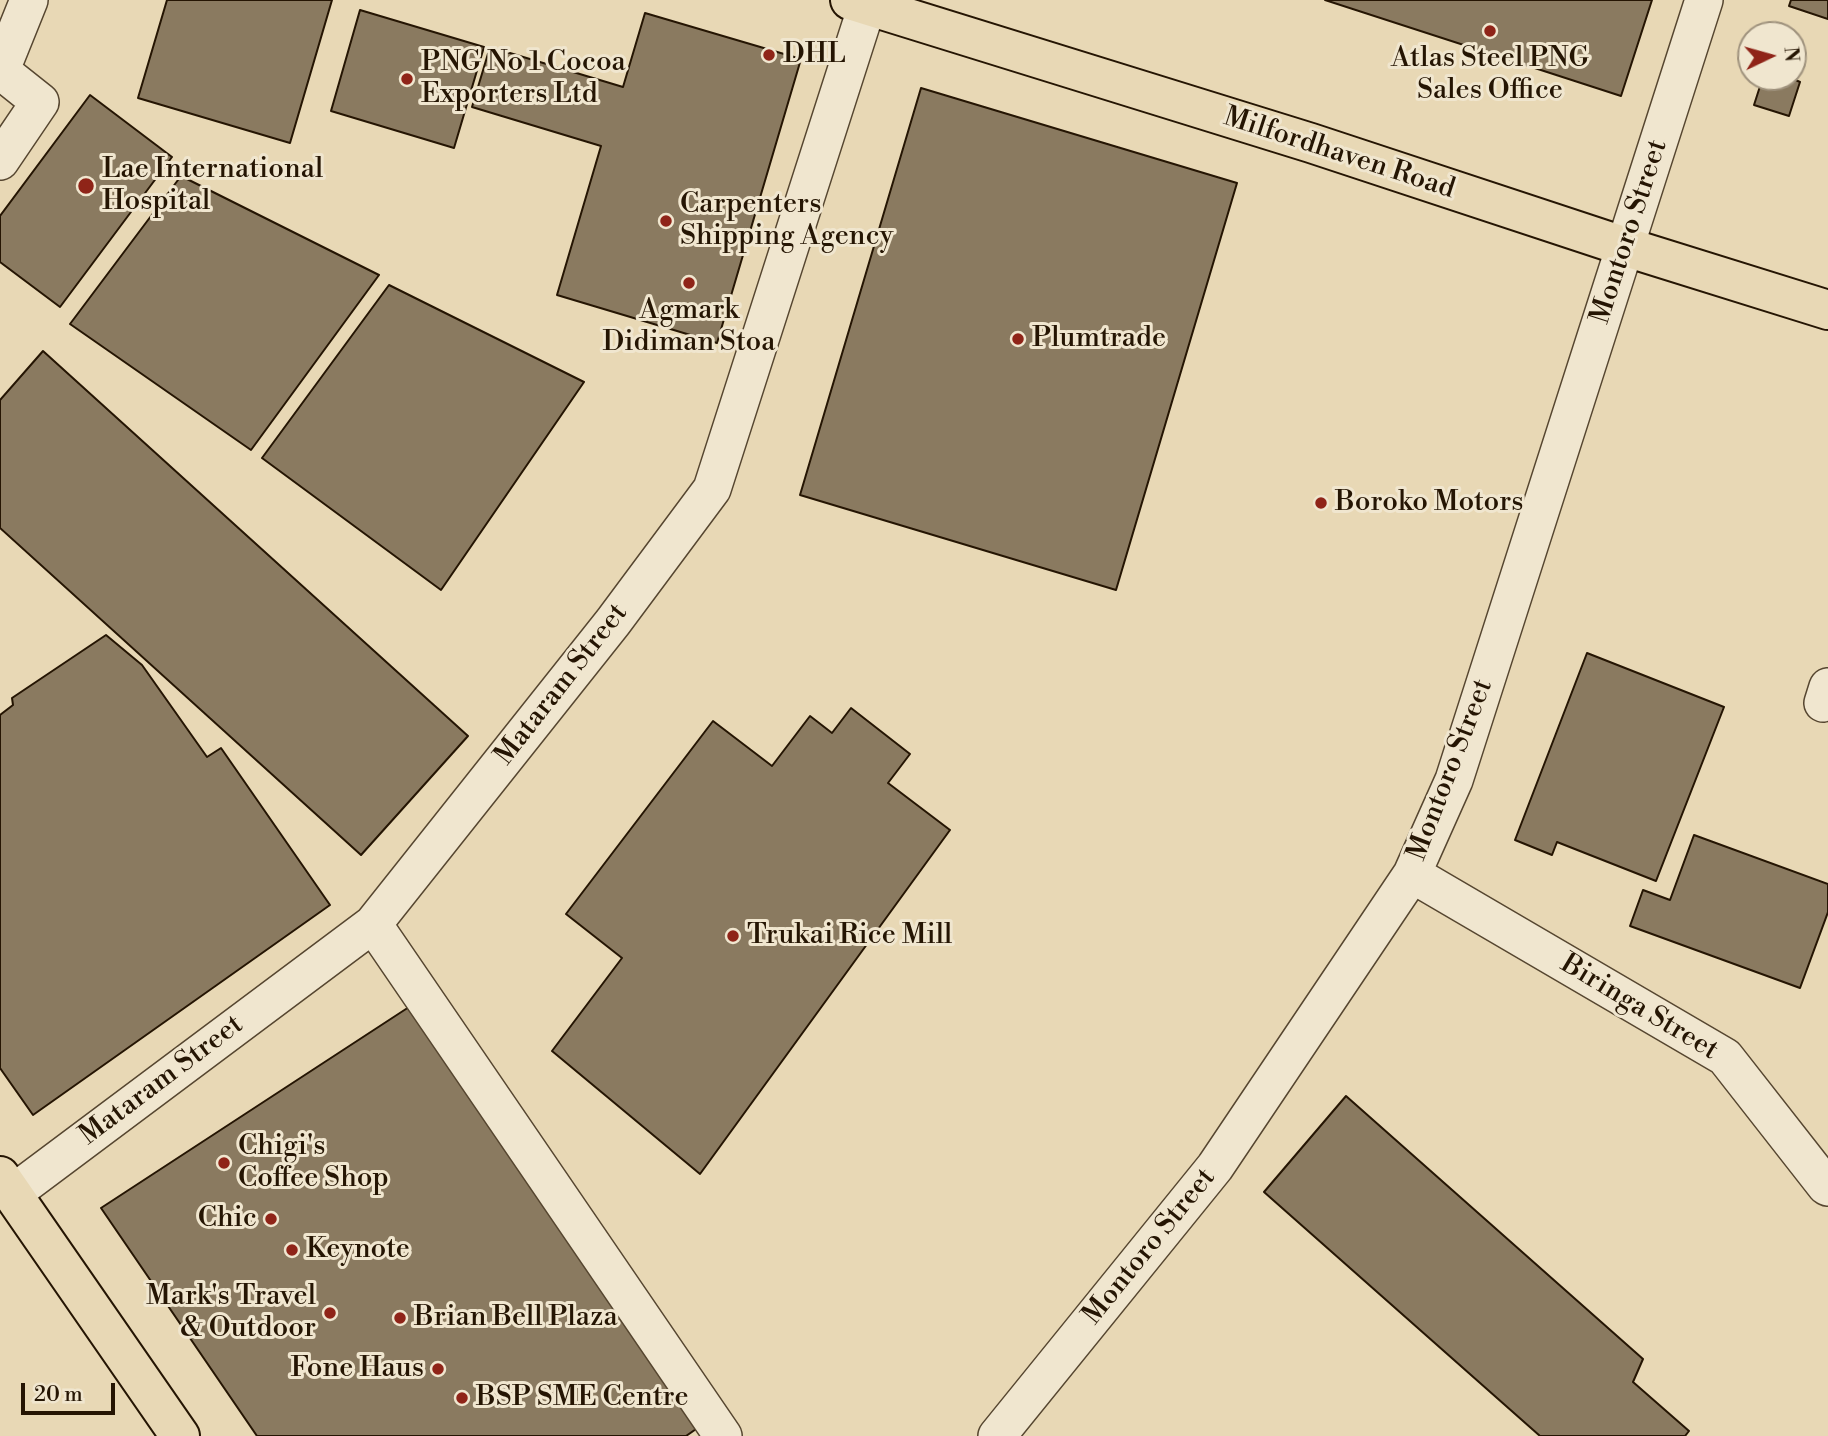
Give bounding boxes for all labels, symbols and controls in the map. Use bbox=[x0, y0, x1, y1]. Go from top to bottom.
north arrow bbox=[1737, 21, 1807, 91]
marker: Atlas Steel PNG Sales Office bbox=[1482, 23, 1498, 39]
place label: DHL bbox=[783, 38, 846, 72]
place label: Atlas Steel PNG Sales Office bbox=[1391, 42, 1589, 108]
place label: PNG No 1 Cocoa Exporters Ltd bbox=[421, 46, 626, 112]
text: N bbox=[1778, 46, 1804, 63]
marker: DHL bbox=[761, 47, 777, 63]
marker: PNG No 1 Cocoa Exporters Ltd bbox=[399, 71, 415, 87]
street label: Milfordhaven Road bbox=[1219, 101, 1459, 207]
street label: Montoro Street bbox=[1584, 136, 1676, 328]
place label: Lae International Hospital bbox=[102, 153, 323, 219]
marker: Lae International Hospital bbox=[76, 176, 96, 196]
place label: Carpenters Shipping Agency bbox=[680, 188, 893, 254]
marker: Carpenters Shipping Agency bbox=[658, 213, 674, 229]
marker: Agmark Didiman Stoa bbox=[681, 275, 697, 291]
place label: Agmark Didiman Stoa bbox=[603, 294, 775, 360]
place label: Plumtrade bbox=[1032, 322, 1166, 356]
marker: Plumtrade bbox=[1010, 331, 1026, 347]
place label: Boroko Motors bbox=[1335, 486, 1524, 520]
marker: Boroko Motors bbox=[1313, 495, 1329, 511]
street label: Mataram Street bbox=[488, 597, 636, 773]
street label: Montoro Street bbox=[1401, 674, 1501, 866]
place label: Trukai Rice Mill bbox=[747, 919, 952, 953]
marker: Trukai Rice Mill bbox=[725, 928, 741, 944]
street label: Biringa Street bbox=[1554, 948, 1724, 1068]
street label: Mataram Street bbox=[74, 1009, 250, 1153]
place label: Chigi's Coffee Shop bbox=[238, 1130, 389, 1196]
marker: Chigi's Coffee Shop bbox=[216, 1155, 232, 1171]
street label: Montoro Street bbox=[1077, 1162, 1223, 1332]
place label: Chic bbox=[198, 1202, 257, 1236]
marker: Chic bbox=[263, 1211, 279, 1227]
place label: Keynote bbox=[306, 1233, 410, 1267]
marker: Keynote bbox=[284, 1242, 300, 1258]
place label: Mark's Travel & Outdoor bbox=[146, 1280, 316, 1346]
place label: Brian Bell Plaza bbox=[414, 1301, 618, 1335]
marker: Mark's Travel & Outdoor bbox=[322, 1305, 338, 1321]
marker: Brian Bell Plaza bbox=[392, 1310, 408, 1326]
place label: Fone Haus bbox=[290, 1352, 424, 1386]
marker: Fone Haus bbox=[430, 1361, 446, 1377]
scale bar bbox=[24, 1370, 119, 1414]
place label: BSP SME Centre bbox=[476, 1381, 689, 1415]
text: 20 m bbox=[34, 1382, 83, 1408]
marker: BSP SME Centre bbox=[454, 1390, 470, 1406]

